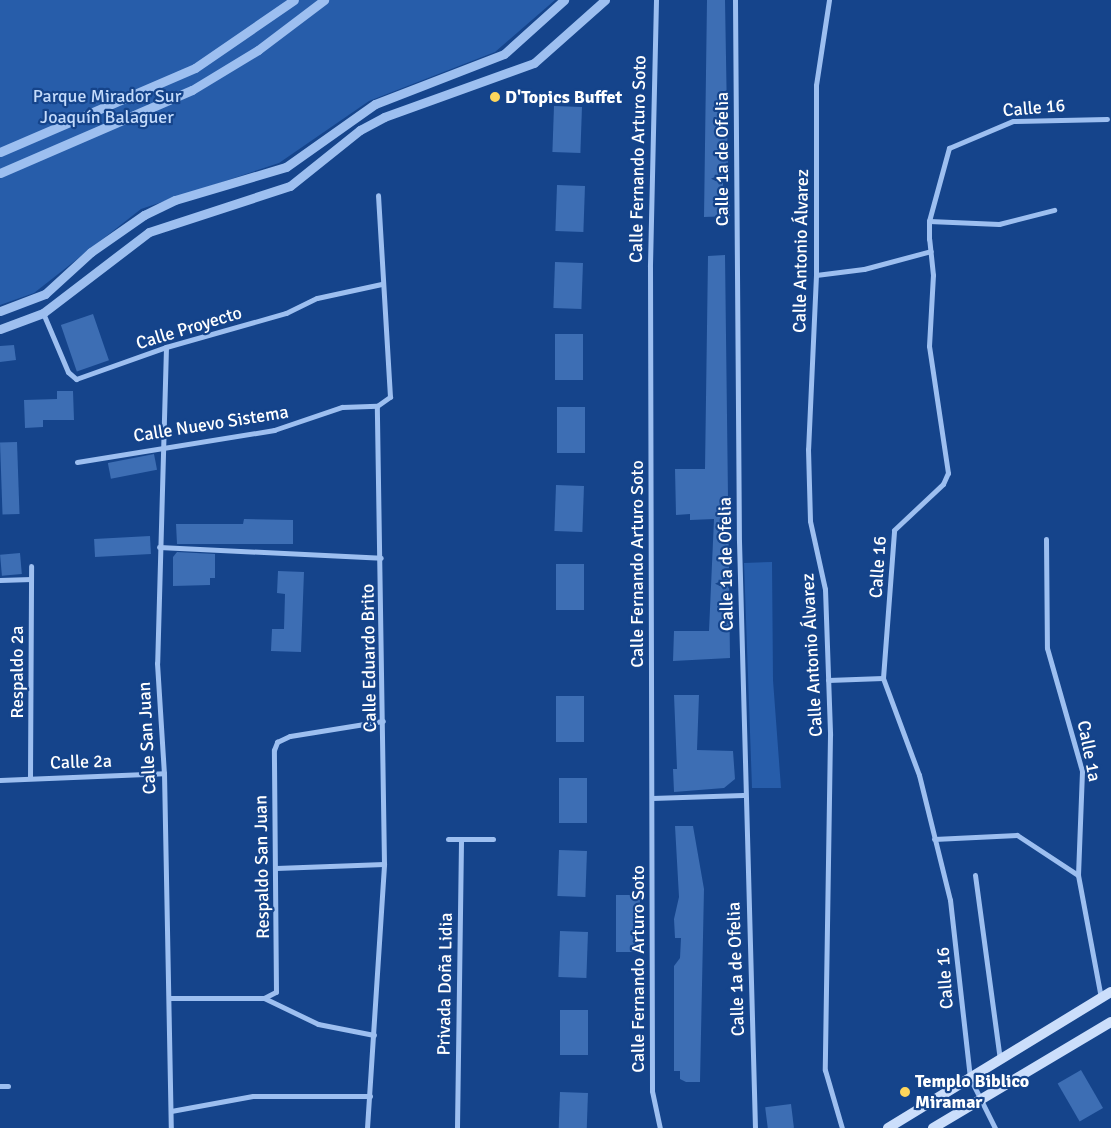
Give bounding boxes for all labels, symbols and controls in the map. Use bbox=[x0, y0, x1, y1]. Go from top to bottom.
street label: Calle Fernando Arturo Soto bbox=[625, 55, 651, 263]
park label: Parque Mirador Sur Joaquín Balaguer bbox=[33, 86, 181, 128]
place label: D'Topics Buffet bbox=[505, 86, 622, 108]
marker: D'Topics Buffet bbox=[489, 91, 501, 103]
street label: Calle 1a de Ofelia bbox=[711, 92, 733, 226]
street label: Calle 16 bbox=[1002, 95, 1066, 121]
street label: Calle Antonio Álvarez bbox=[789, 169, 813, 333]
street label: Calle Proyecto bbox=[133, 302, 245, 354]
street label: Calle Nuevo Sistema bbox=[132, 401, 290, 447]
street label: Calle Fernando Arturo Soto bbox=[626, 460, 648, 668]
street label: Calle 1a de Ofelia bbox=[714, 497, 738, 631]
street label: Calle 16 bbox=[865, 535, 891, 599]
street label: Calle Antonio Álvarez bbox=[797, 573, 827, 737]
street label: Calle Eduardo Brito bbox=[357, 583, 381, 733]
street label: Respaldo 2a bbox=[6, 625, 28, 719]
street label: Calle San Juan bbox=[133, 681, 161, 795]
street label: Calle 1a bbox=[1072, 719, 1106, 783]
street label: Calle 2a bbox=[50, 750, 112, 774]
street label: Respaldo San Juan bbox=[250, 795, 274, 939]
street label: Calle Fernando Arturo Soto bbox=[627, 865, 649, 1073]
street label: Calle 1a de Ofelia bbox=[723, 901, 749, 1037]
street label: Privada Doña Lidia bbox=[433, 912, 457, 1056]
street label: Calle 16 bbox=[932, 946, 958, 1010]
place label: Templo Biblico Miramar bbox=[915, 1071, 1029, 1114]
marker: Templo Biblico Miramar bbox=[899, 1086, 911, 1098]

